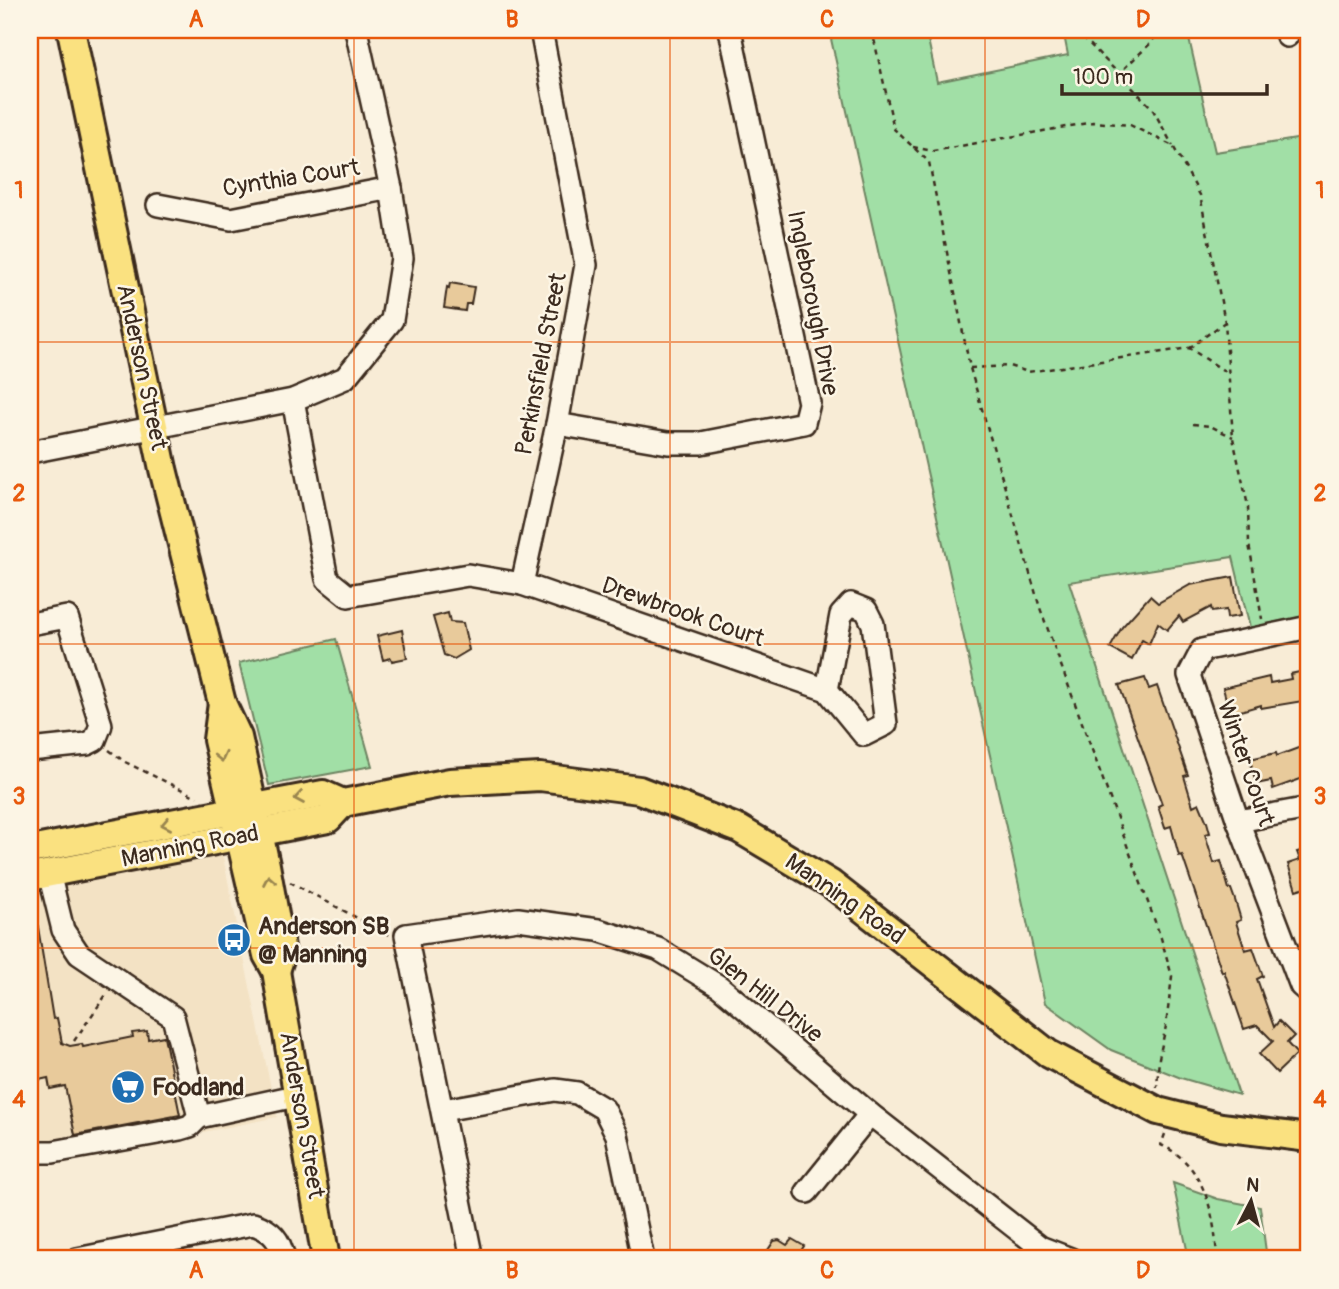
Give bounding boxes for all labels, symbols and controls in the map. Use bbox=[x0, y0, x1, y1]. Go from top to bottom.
text: A bbox=[189, 5, 204, 34]
text: B bbox=[505, 5, 519, 34]
text: C bbox=[820, 5, 834, 34]
text: D bbox=[1136, 5, 1150, 34]
scale bar bbox=[1062, 52, 1267, 96]
text: 100 m bbox=[1073, 64, 1133, 91]
street label: Cynthia Court bbox=[220, 153, 362, 203]
text: 1 bbox=[15, 176, 24, 205]
text: 1 bbox=[1316, 176, 1325, 205]
street label: Ingleborough Drive bbox=[781, 208, 845, 398]
street label: Perkinsfield Street bbox=[509, 270, 573, 458]
street label: Anderson Street bbox=[110, 281, 174, 453]
text: 2 bbox=[13, 479, 26, 508]
text: 2 bbox=[1314, 479, 1327, 508]
street label: Drewbrook Court bbox=[598, 571, 768, 653]
street label: Winter Court bbox=[1211, 696, 1281, 830]
one-way arrow bbox=[213, 751, 227, 763]
text: 3 bbox=[13, 782, 25, 811]
text: 3 bbox=[1314, 782, 1326, 811]
one-way arrow bbox=[293, 790, 305, 805]
one-way arrow bbox=[160, 816, 172, 831]
street label: Manning Road bbox=[119, 818, 261, 874]
street label: Manning Road bbox=[780, 847, 910, 951]
one-way arrow bbox=[262, 874, 277, 886]
place label: Anderson SB @ Manning bbox=[258, 912, 389, 969]
bus stop icon: Anderson SB @ Manning bbox=[215, 921, 253, 959]
street label: Glen Hill Drive bbox=[701, 941, 829, 1049]
street label: Anderson Street bbox=[273, 1029, 331, 1201]
supermarket icon: Foodland bbox=[109, 1068, 147, 1106]
place label: Foodland bbox=[152, 1073, 244, 1102]
text: 4 bbox=[12, 1085, 26, 1114]
text: 4 bbox=[1313, 1085, 1327, 1114]
north arrow bbox=[1216, 1166, 1286, 1236]
text: N bbox=[1245, 1172, 1260, 1198]
text: A bbox=[189, 1256, 204, 1285]
text: B bbox=[505, 1256, 519, 1285]
text: C bbox=[820, 1256, 834, 1285]
text: D bbox=[1136, 1256, 1150, 1285]

